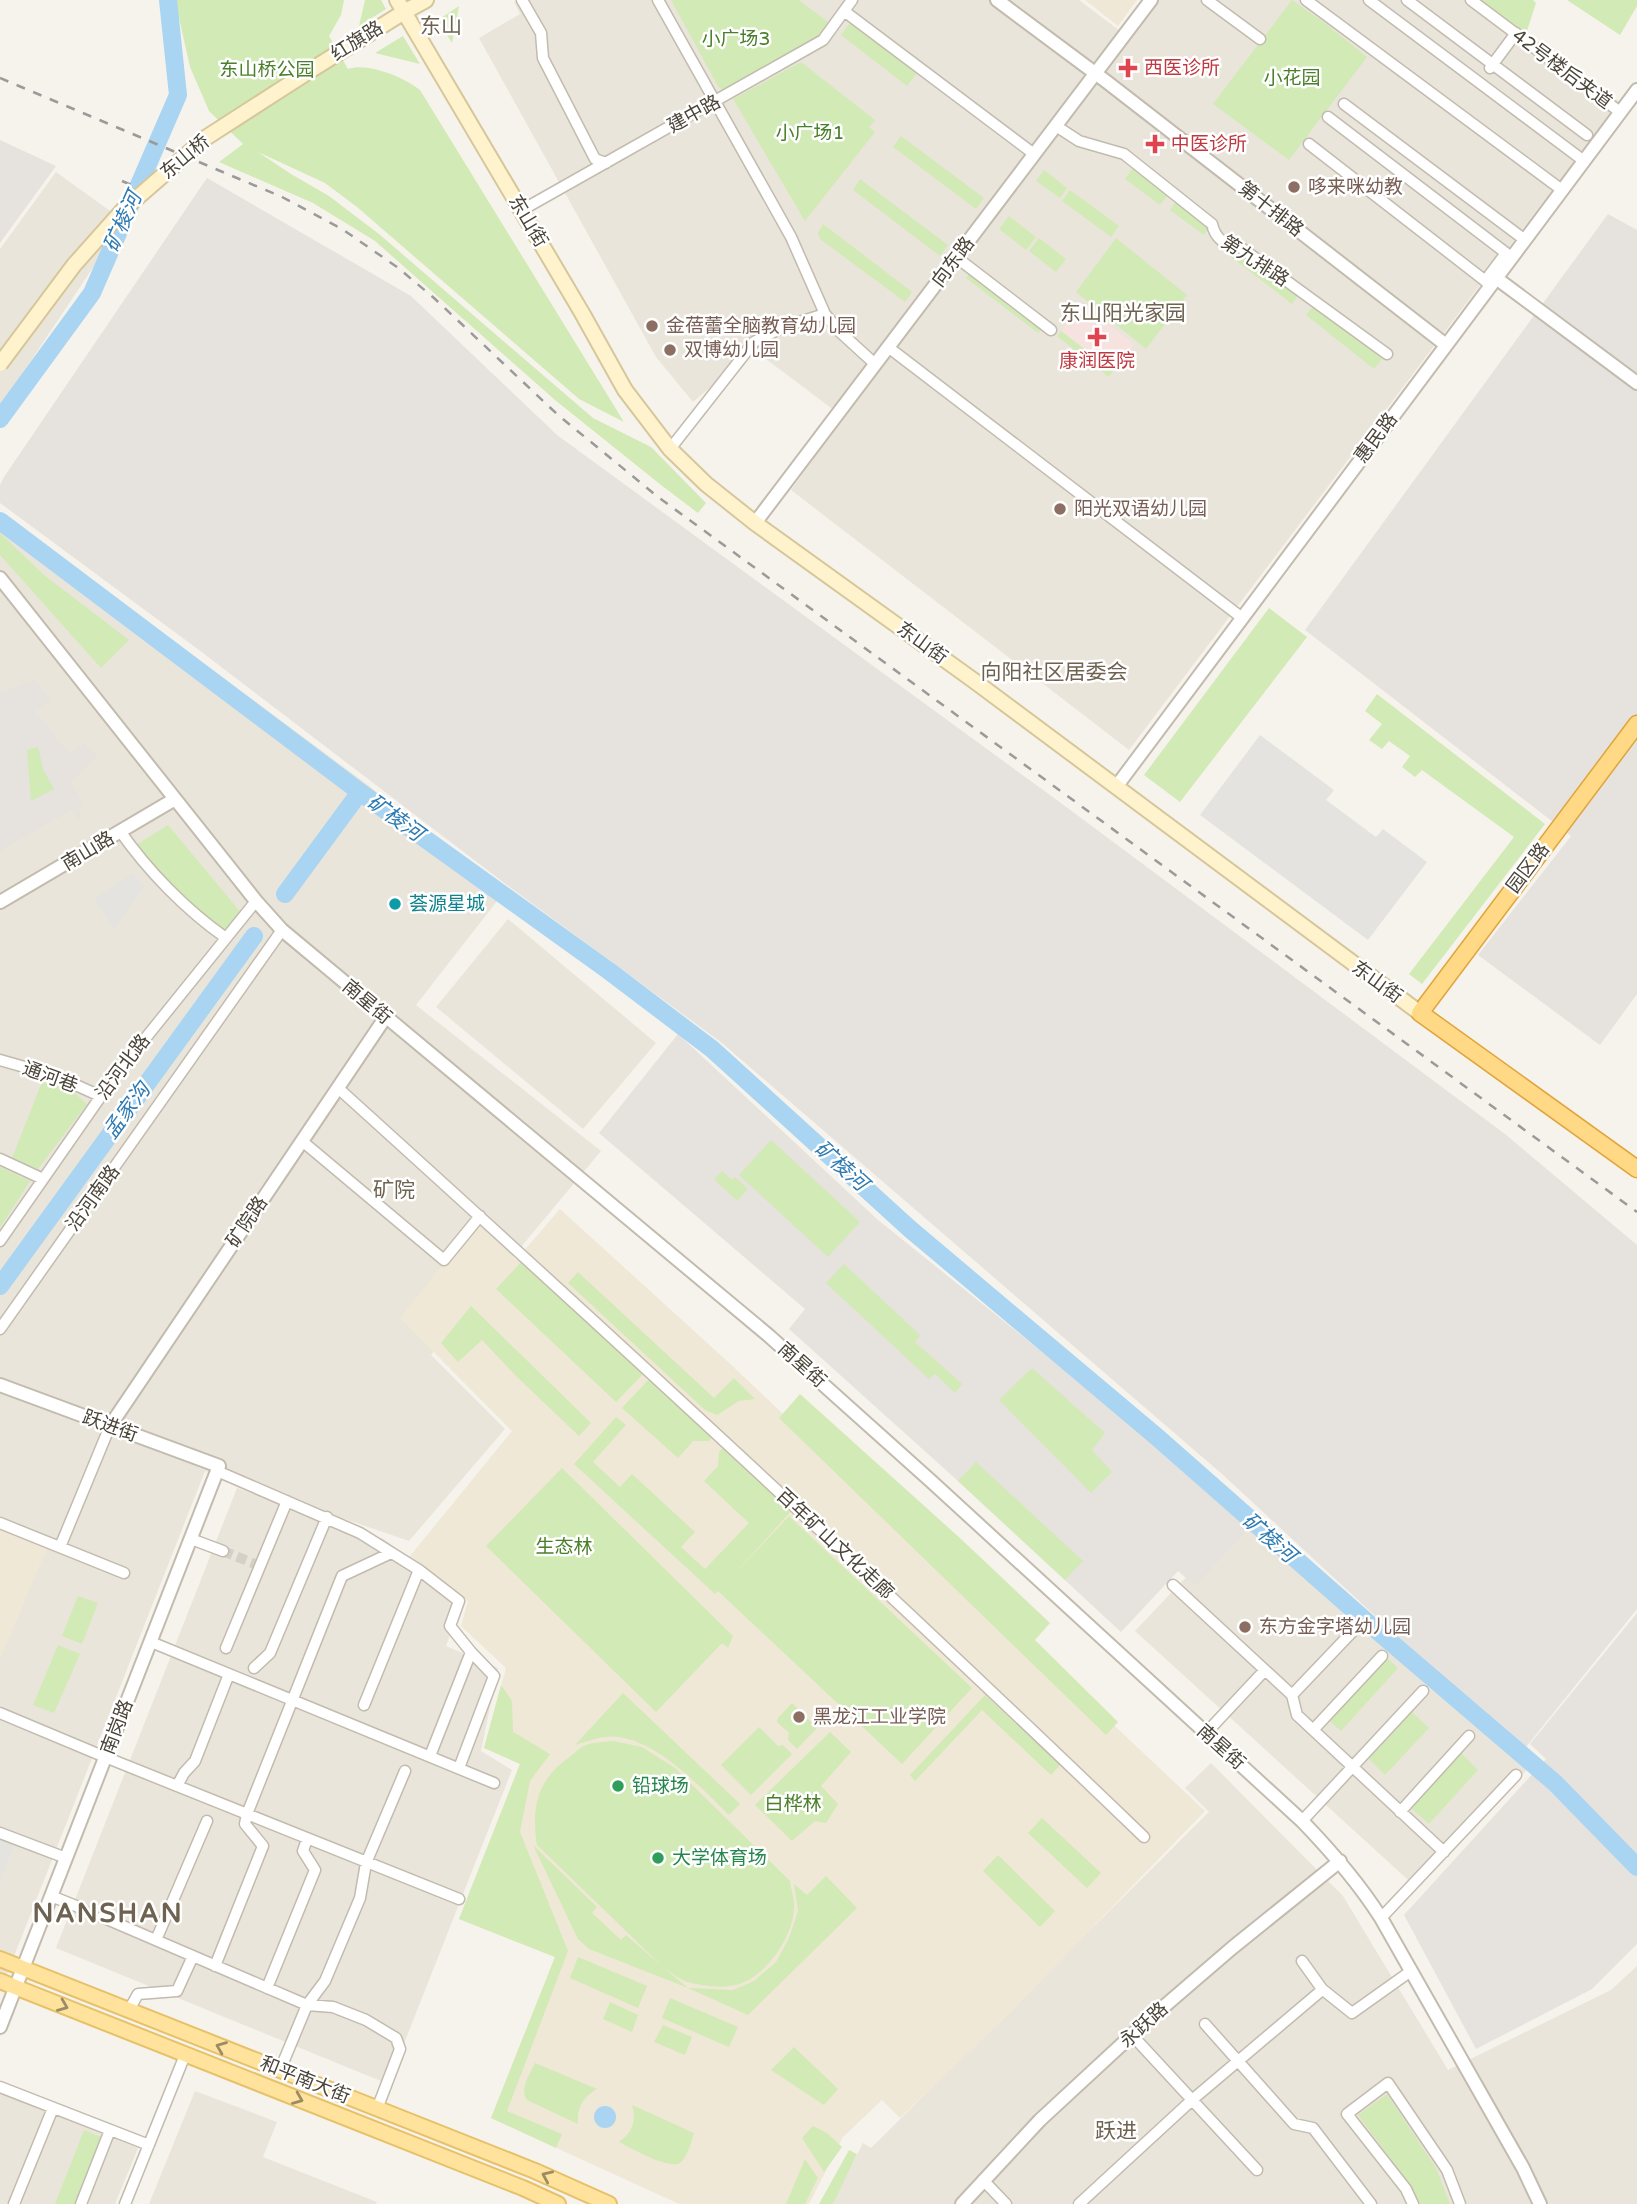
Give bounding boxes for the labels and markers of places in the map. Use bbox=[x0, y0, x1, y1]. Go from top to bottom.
place label: 西医诊所 bbox=[1144, 57, 1220, 79]
marker: 西医诊所 bbox=[1118, 58, 1138, 78]
place label: 中医诊所 bbox=[1171, 133, 1247, 155]
marker: 中医诊所 bbox=[1145, 134, 1165, 154]
place label: 哆来咪幼教 bbox=[1308, 176, 1403, 198]
marker: 哆来咪幼教 bbox=[1286, 179, 1302, 195]
place label: 金蓓蕾全脑教育幼儿园 bbox=[666, 315, 856, 337]
marker: 金蓓蕾全脑教育幼儿园 bbox=[644, 318, 660, 334]
marker: 康润医院 bbox=[1087, 327, 1107, 347]
place label: 双博幼儿园 bbox=[684, 339, 779, 361]
marker: 双博幼儿园 bbox=[662, 342, 678, 358]
place label: 康润医院 bbox=[1059, 350, 1135, 372]
place label: 阳光双语幼儿园 bbox=[1074, 498, 1207, 520]
marker: 阳光双语幼儿园 bbox=[1052, 501, 1068, 517]
place label: 荟源星城 bbox=[409, 893, 485, 915]
marker: 荟源星城 bbox=[387, 896, 403, 912]
place label: 东方金字塔幼儿园 bbox=[1259, 1616, 1411, 1638]
marker: 东方金字塔幼儿园 bbox=[1237, 1619, 1253, 1635]
place label: 黑龙江工业学院 bbox=[813, 1706, 946, 1728]
marker: 黑龙江工业学院 bbox=[791, 1709, 807, 1725]
place label: 铅球场 bbox=[632, 1775, 689, 1797]
marker: 铅球场 bbox=[610, 1778, 626, 1794]
place label: 大学体育场 bbox=[672, 1847, 767, 1869]
marker: 大学体育场 bbox=[650, 1850, 666, 1866]

